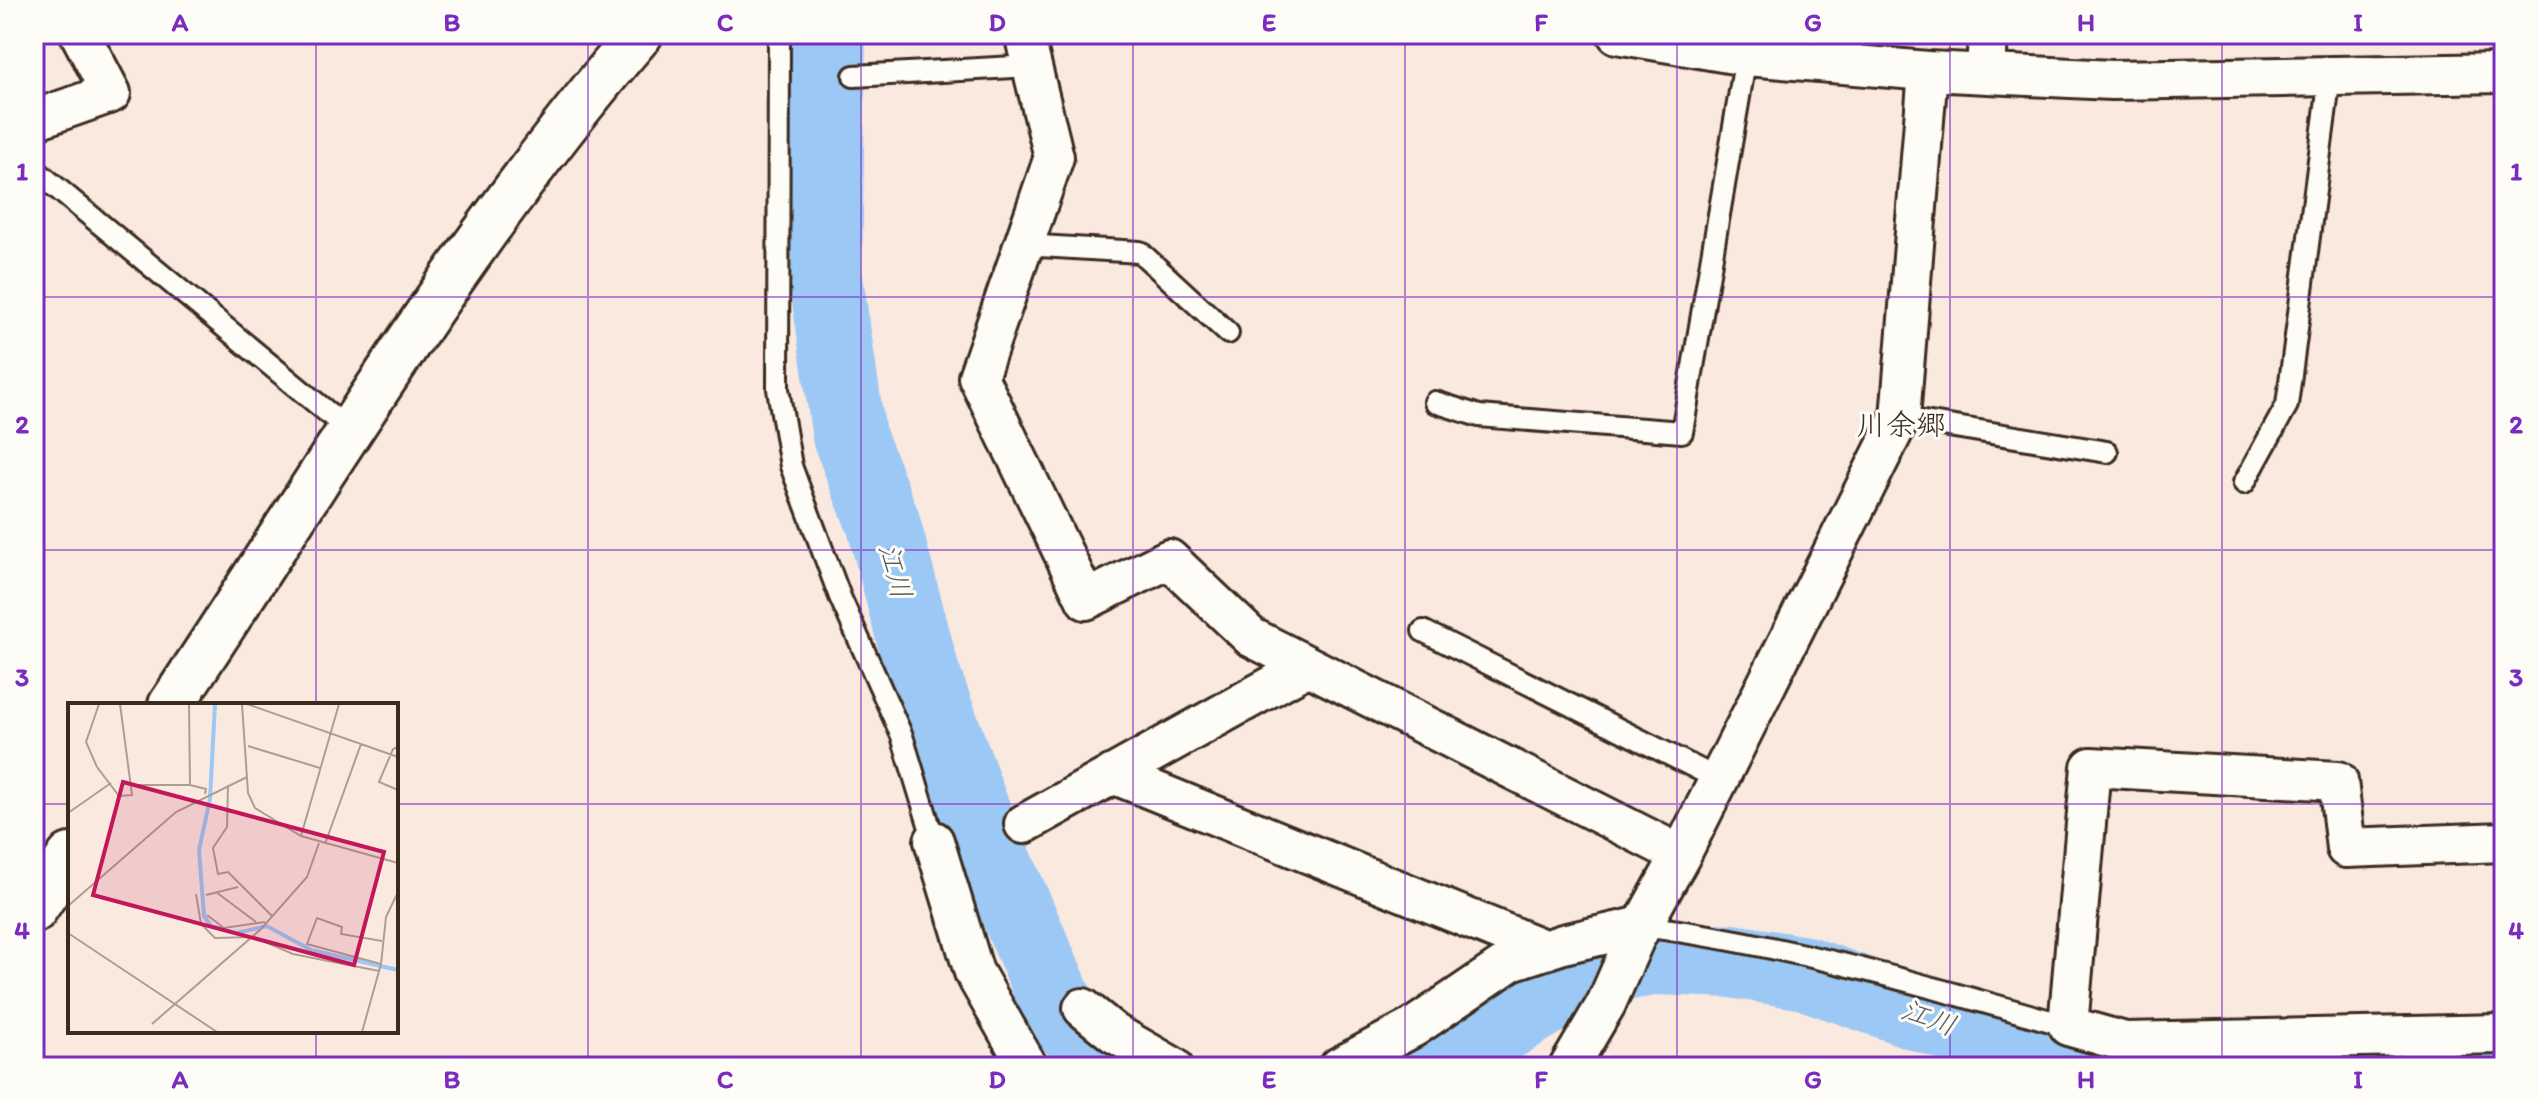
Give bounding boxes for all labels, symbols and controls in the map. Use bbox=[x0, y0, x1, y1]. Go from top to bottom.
text: A bbox=[171, 6, 189, 38]
text: B bbox=[444, 6, 461, 38]
text: C bbox=[717, 6, 734, 38]
text: D bbox=[988, 6, 1006, 38]
text: E bbox=[1262, 6, 1276, 38]
text: F bbox=[1534, 6, 1548, 38]
text: G bbox=[1804, 6, 1822, 38]
text: H bbox=[2077, 6, 2095, 38]
text: I bbox=[2353, 6, 2363, 38]
text: 1 bbox=[16, 155, 28, 187]
text: 1 bbox=[2510, 155, 2522, 187]
district label: 川余郷 bbox=[1856, 406, 1946, 443]
text: 2 bbox=[15, 408, 29, 440]
text: 2 bbox=[2509, 408, 2523, 440]
water label: 江川 bbox=[872, 540, 920, 602]
text: 3 bbox=[15, 661, 29, 693]
text: 3 bbox=[2509, 661, 2523, 693]
inset map bbox=[68, 703, 398, 1033]
text: 4 bbox=[14, 914, 30, 946]
text: 4 bbox=[2508, 914, 2524, 946]
water label: 江川 bbox=[1897, 991, 1961, 1043]
text: A bbox=[171, 1063, 189, 1095]
text: B bbox=[444, 1063, 461, 1095]
text: C bbox=[717, 1063, 734, 1095]
text: D bbox=[988, 1063, 1006, 1095]
text: E bbox=[1262, 1063, 1276, 1095]
text: F bbox=[1534, 1063, 1548, 1095]
text: G bbox=[1804, 1063, 1822, 1095]
text: H bbox=[2077, 1063, 2095, 1095]
text: I bbox=[2353, 1063, 2363, 1095]

